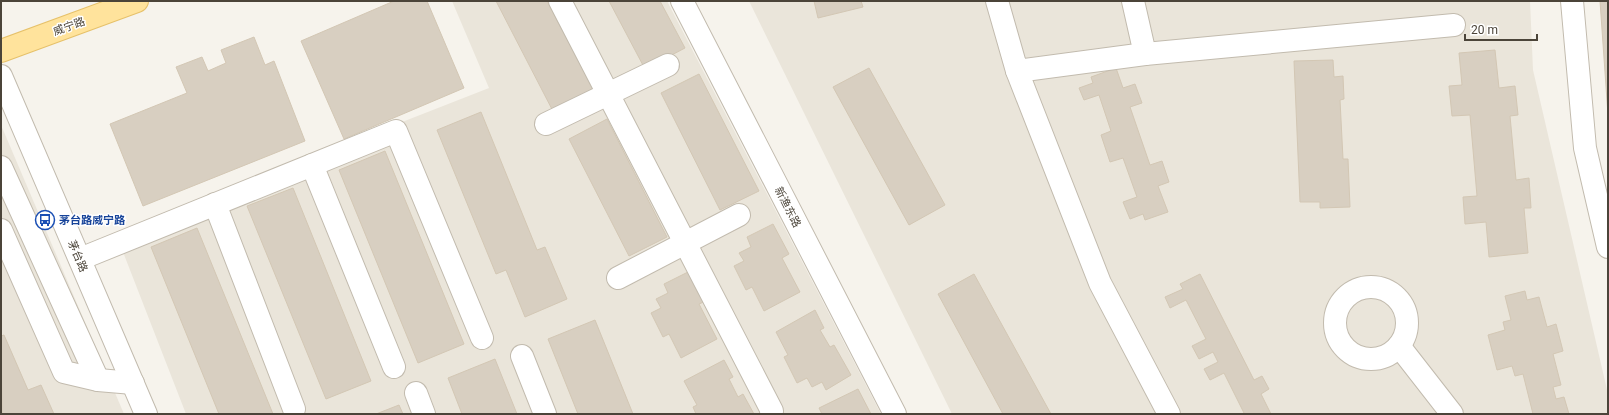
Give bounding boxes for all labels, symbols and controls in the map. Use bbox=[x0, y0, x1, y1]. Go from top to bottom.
street label: 威宁路 bbox=[51, 15, 87, 38]
scale bar bbox=[1465, 16, 1537, 42]
text: 20 m bbox=[1471, 23, 1498, 37]
street label: 新渔东路 bbox=[772, 185, 803, 230]
bus stop icon: 茅台路威宁路 bbox=[34, 209, 56, 231]
place label: 茅台路威宁路 bbox=[59, 214, 126, 227]
street label: 茅台路 bbox=[65, 238, 90, 274]

